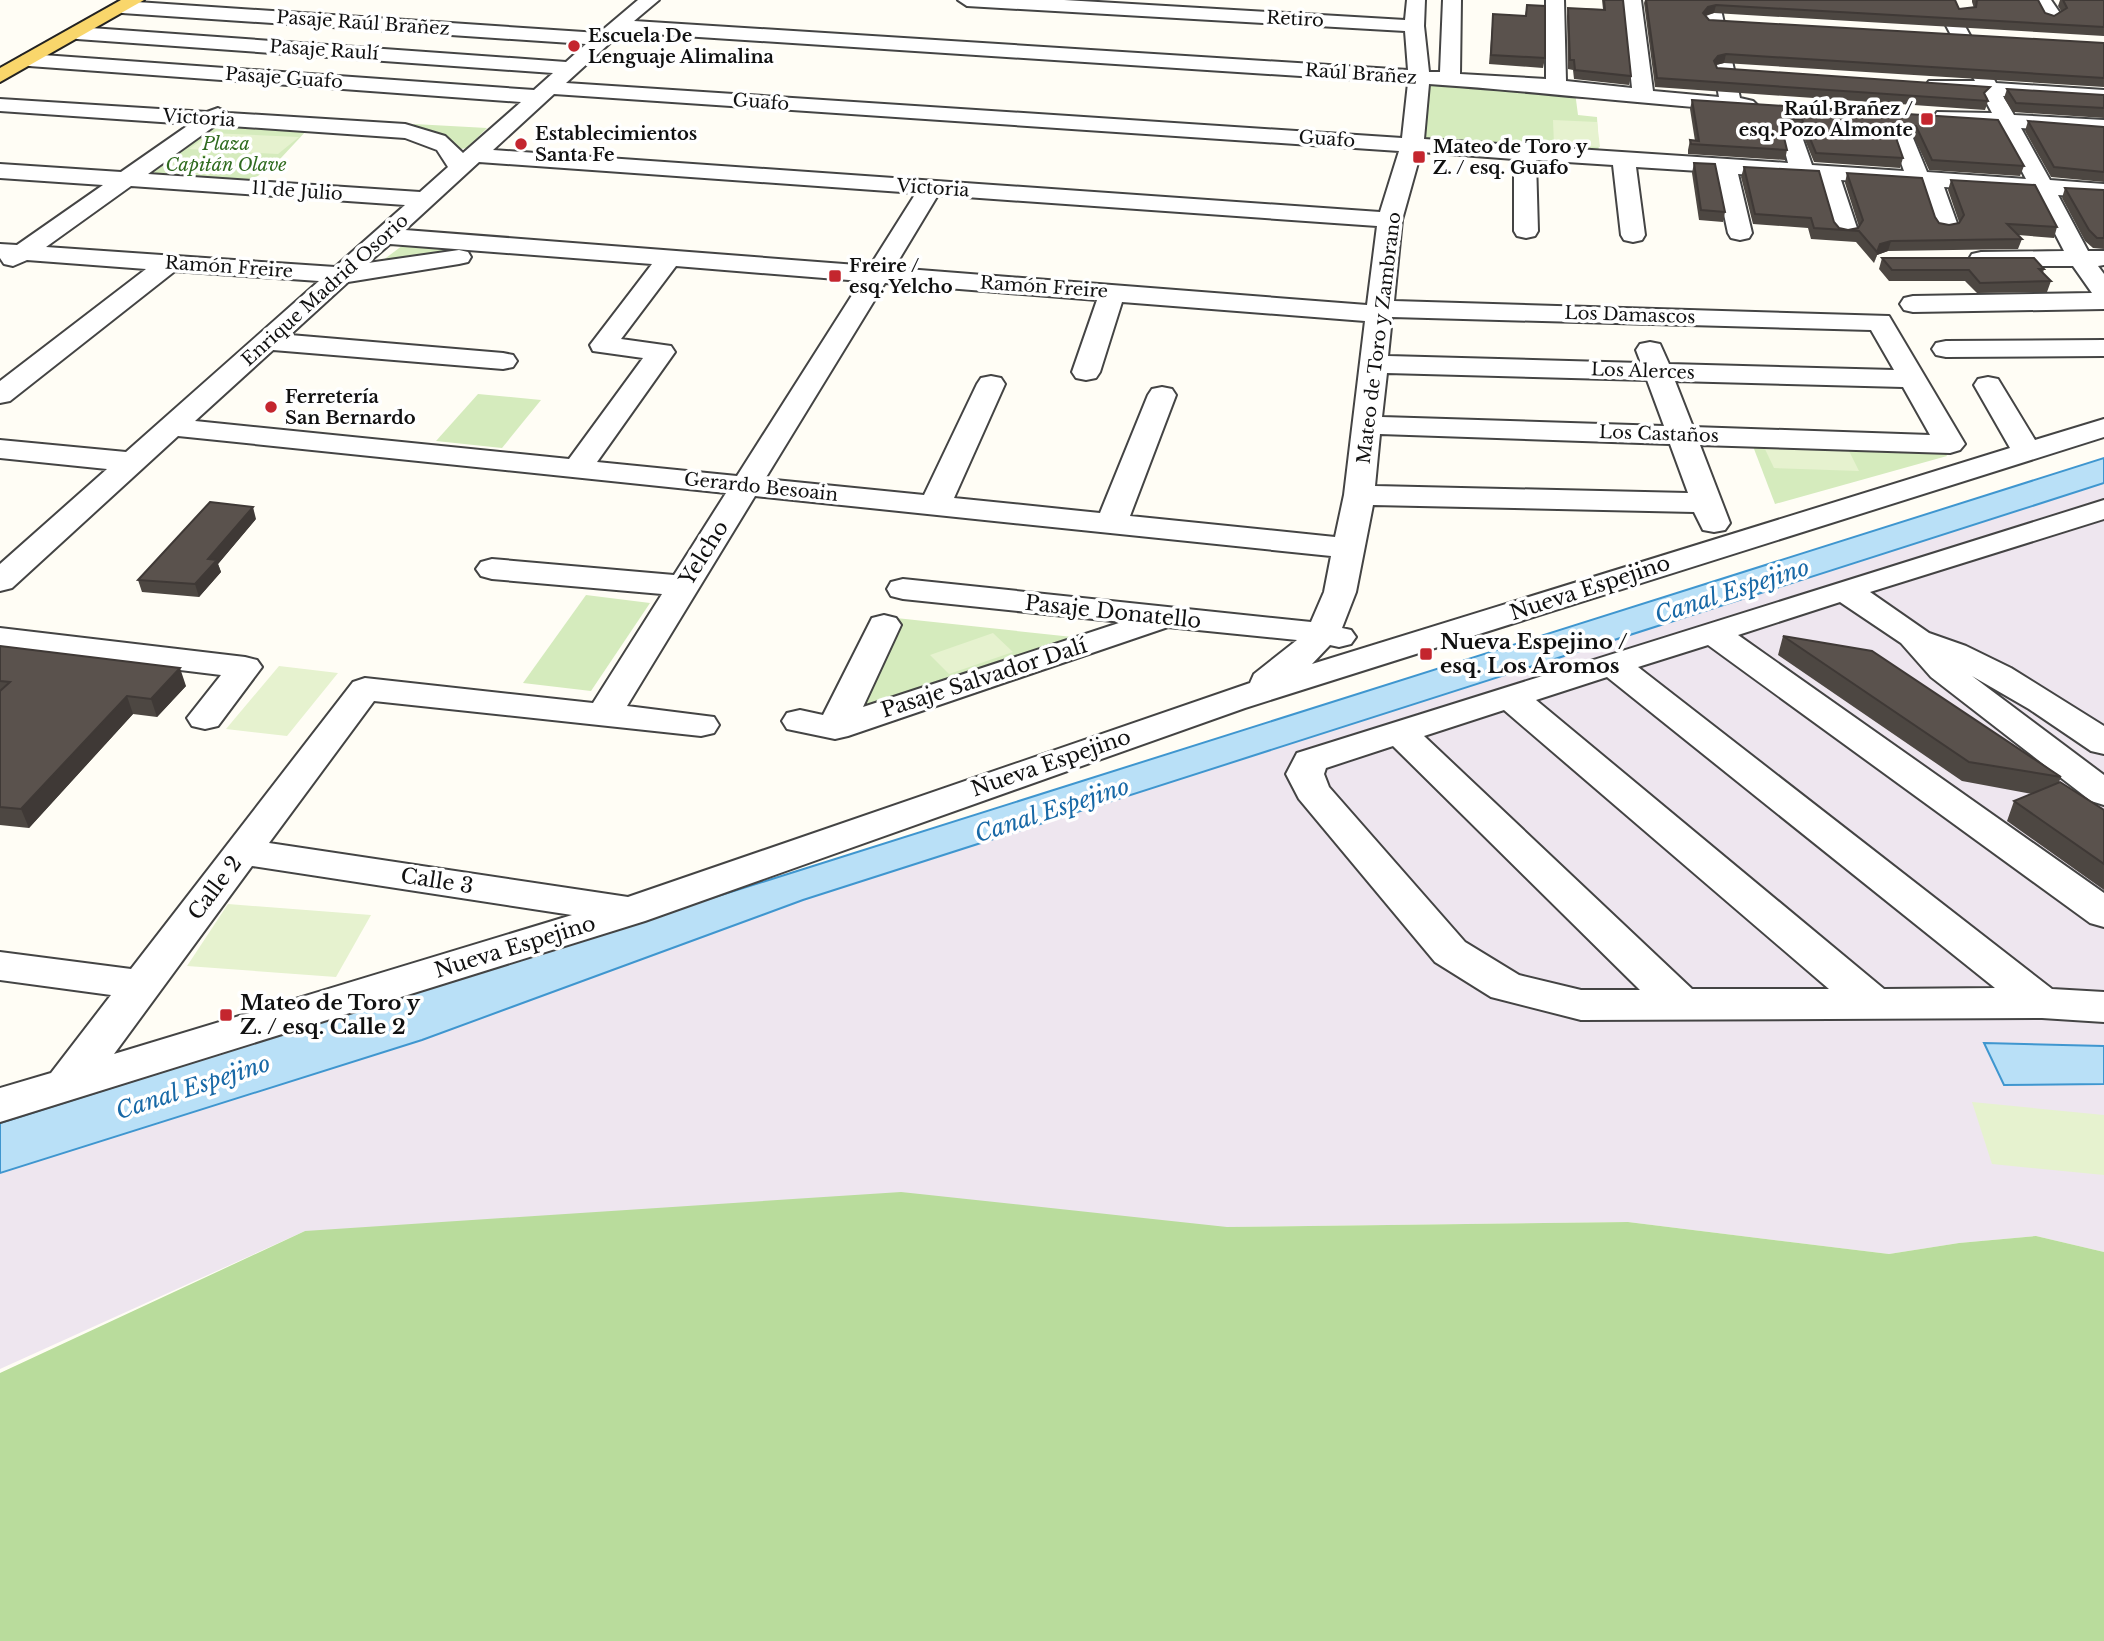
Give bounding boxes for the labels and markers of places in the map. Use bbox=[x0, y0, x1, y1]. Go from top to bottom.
place label: Escuela De Lenguaje Alimalina bbox=[588, 25, 774, 68]
marker: Escuela De Lenguaje Alimalina bbox=[566, 38, 582, 54]
place label: Raúl Brañez / esq. Pozo Almonte bbox=[1739, 98, 1913, 141]
marker: Raúl Brañez / esq. Pozo Almonte bbox=[1919, 111, 1935, 127]
place label: Establecimientos Santa Fe bbox=[535, 123, 697, 166]
marker: Establecimientos Santa Fe bbox=[513, 136, 529, 152]
place label: Mateo de Toro y Z. / esq. Guafo bbox=[1433, 136, 1588, 179]
marker: Mateo de Toro y Z. / esq. Guafo bbox=[1411, 149, 1427, 165]
place label: Freire / esq. Yelcho bbox=[849, 255, 953, 298]
marker: Freire / esq. Yelcho bbox=[827, 268, 843, 284]
place label: Ferretería San Bernardo bbox=[285, 386, 416, 429]
marker: Ferretería San Bernardo bbox=[263, 399, 279, 415]
place label: Nueva Espejino / esq. Los Aromos bbox=[1440, 629, 1628, 679]
marker: Nueva Espejino / esq. Los Aromos bbox=[1418, 646, 1434, 662]
place label: Mateo de Toro y Z. / esq. Calle 2 bbox=[240, 990, 420, 1040]
marker: Mateo de Toro y Z. / esq. Calle 2 bbox=[218, 1007, 234, 1023]

